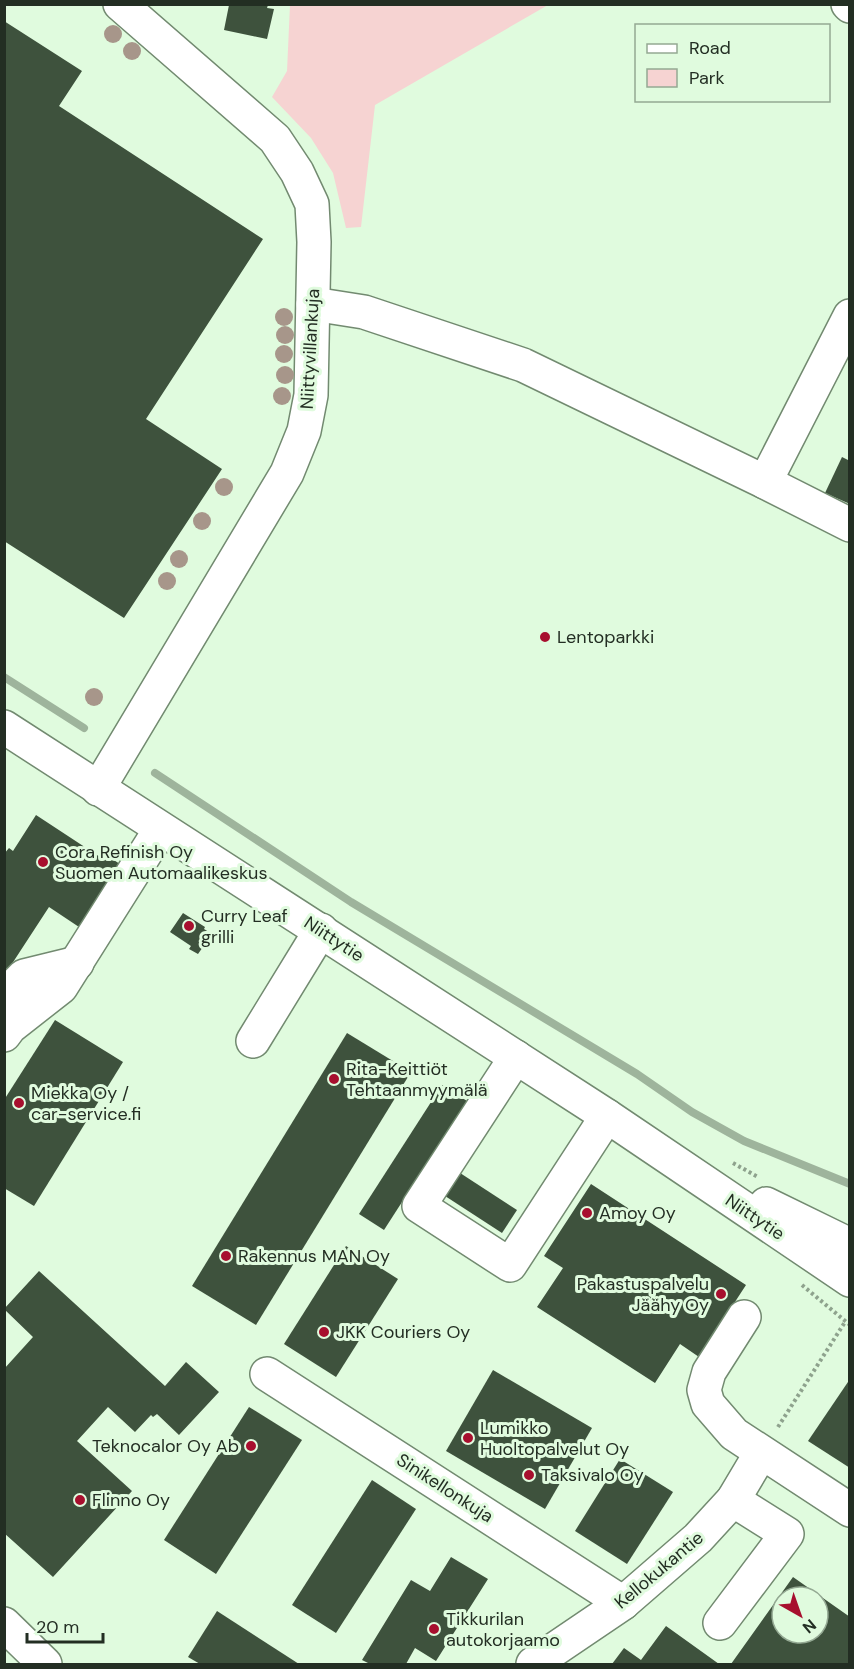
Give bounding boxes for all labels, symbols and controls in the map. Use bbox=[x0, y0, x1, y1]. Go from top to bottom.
legend bbox=[635, 24, 830, 102]
text: Road bbox=[689, 36, 731, 60]
text: Park bbox=[689, 66, 725, 90]
street label: Niittyvillankuja bbox=[295, 288, 325, 410]
place label: Lentoparkki bbox=[557, 625, 654, 649]
marker: Lentoparkki bbox=[538, 630, 552, 644]
place label: Cora Refinish Oy Suomen Automaalikeskus bbox=[55, 840, 267, 885]
marker: Cora Refinish Oy Suomen Automaalikeskus bbox=[36, 855, 50, 869]
place label: Curry Leaf grilli bbox=[201, 904, 288, 949]
street label: Niittytie bbox=[299, 911, 369, 967]
marker: Curry Leaf grilli bbox=[182, 919, 196, 933]
place label: Rita-Keittiöt Tehtaanmyymälä bbox=[346, 1057, 487, 1102]
marker: Rita-Keittiöt Tehtaanmyymälä bbox=[327, 1072, 341, 1086]
place label: Miekka Oy / car-service.fi bbox=[31, 1081, 141, 1126]
marker: Miekka Oy / car-service.fi bbox=[12, 1096, 26, 1110]
street label: Niittytie bbox=[721, 1188, 789, 1246]
place label: Amoy Oy bbox=[599, 1201, 676, 1225]
marker: Amoy Oy bbox=[580, 1206, 594, 1220]
place label: Rakennus MAN Oy bbox=[238, 1244, 390, 1268]
marker: Rakennus MAN Oy bbox=[219, 1249, 233, 1263]
place label: Pakastuspalvelu Jäähy Oy bbox=[577, 1272, 709, 1317]
marker: Pakastuspalvelu Jäähy Oy bbox=[714, 1287, 728, 1301]
place label: JKK Couriers Oy bbox=[336, 1320, 470, 1344]
marker: JKK Couriers Oy bbox=[317, 1325, 331, 1339]
place label: Lumikko Huoltopalvelut Oy bbox=[480, 1416, 629, 1461]
marker: Lumikko Huoltopalvelut Oy bbox=[461, 1431, 475, 1445]
place label: Teknocalor Oy Ab bbox=[92, 1434, 239, 1458]
marker: Teknocalor Oy Ab bbox=[244, 1439, 258, 1453]
street label: Sinikellonkuja bbox=[392, 1448, 498, 1528]
place label: Taksivalo Oy bbox=[541, 1463, 644, 1487]
marker: Taksivalo Oy bbox=[522, 1468, 536, 1482]
place label: Flinno Oy bbox=[92, 1488, 170, 1512]
marker: Flinno Oy bbox=[73, 1493, 87, 1507]
street label: Kellokukantie bbox=[610, 1526, 708, 1614]
north arrow bbox=[770, 1585, 830, 1645]
scale bar bbox=[27, 1606, 104, 1644]
place label: Tikkurilan autokorjaamo bbox=[446, 1607, 560, 1652]
text: N bbox=[798, 1614, 821, 1638]
text: 20 m bbox=[36, 1615, 79, 1639]
marker: Tikkurilan autokorjaamo bbox=[427, 1622, 441, 1636]

